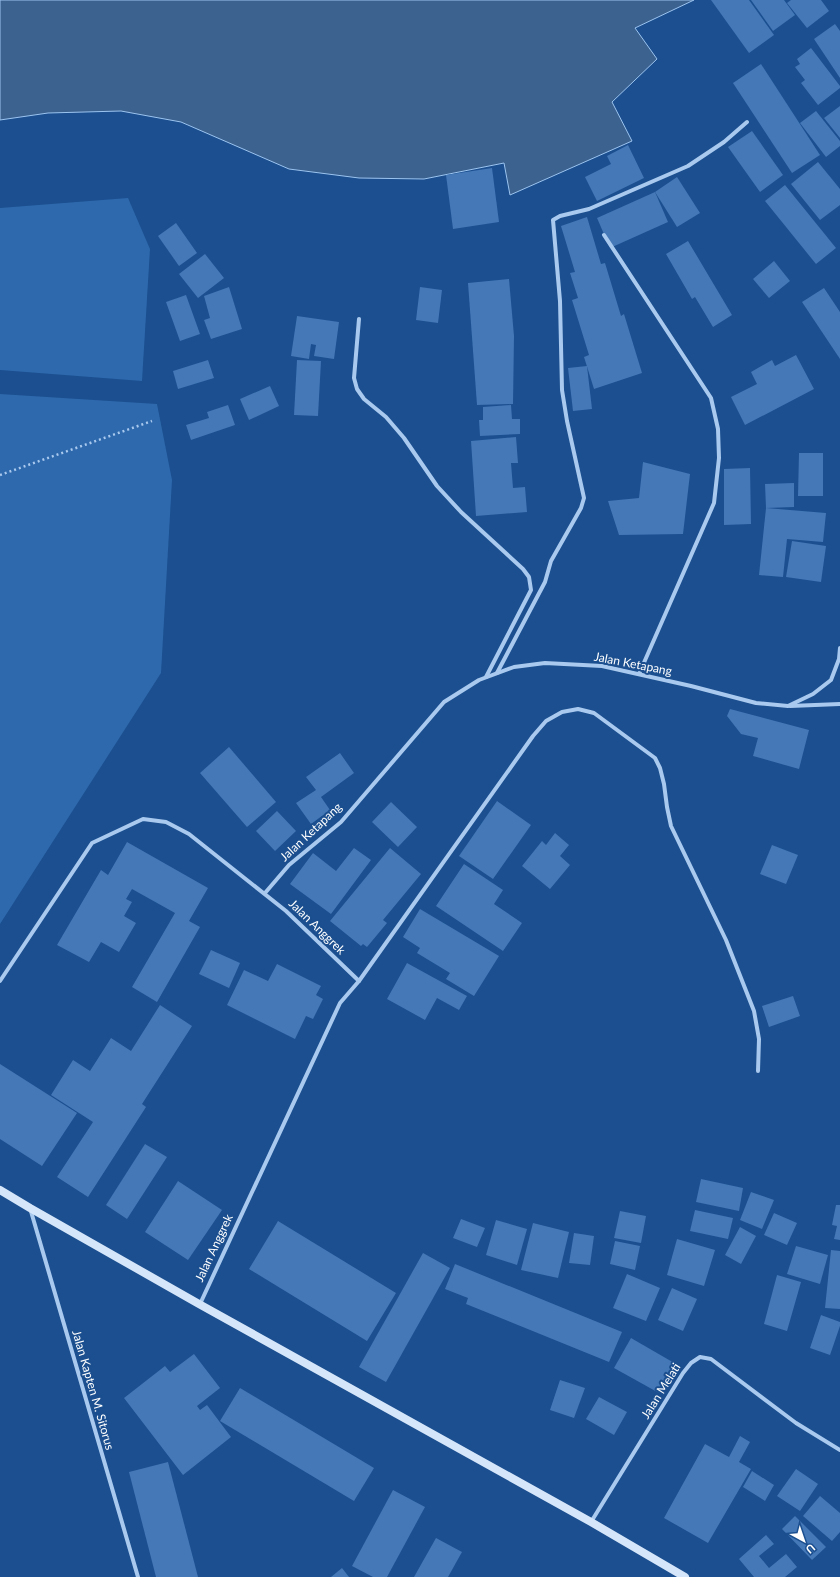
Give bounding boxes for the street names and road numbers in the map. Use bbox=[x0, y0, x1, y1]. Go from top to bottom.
street label: Jalan Ketapang bbox=[593, 649, 673, 678]
street label: Jalan Ketapang bbox=[277, 799, 345, 864]
street label: Jalan Anggrek bbox=[286, 896, 349, 958]
street label: Jalan Anggrek bbox=[191, 1211, 236, 1284]
street label: Jalan Kapten M. Sitorus bbox=[69, 1328, 118, 1452]
street label: Jalan Melati bbox=[638, 1360, 684, 1421]

